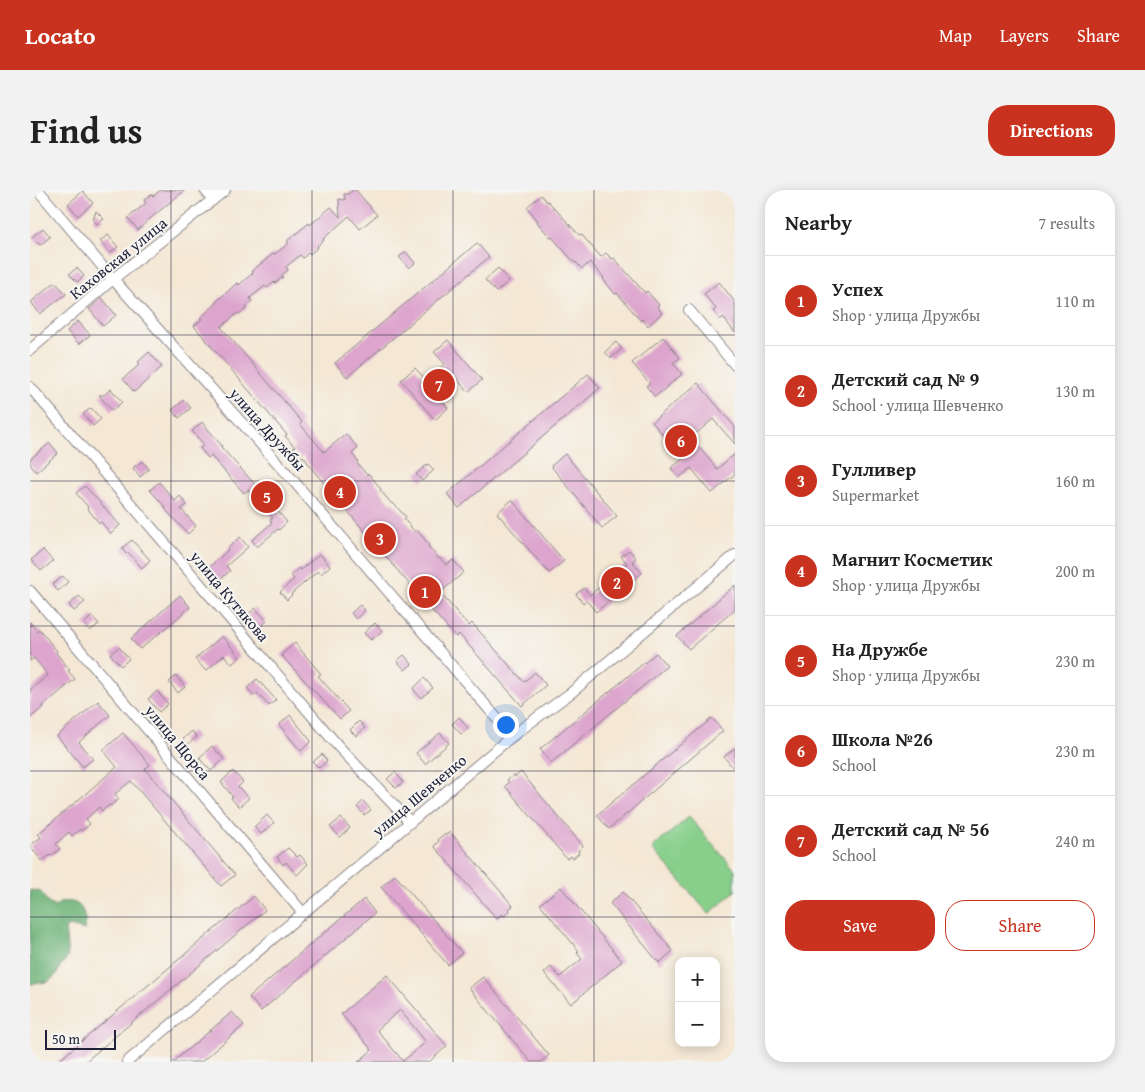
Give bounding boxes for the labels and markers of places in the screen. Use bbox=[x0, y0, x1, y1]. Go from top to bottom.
pin: 7 bbox=[423, 366, 455, 404]
pin: 6 bbox=[665, 422, 697, 460]
pin: 4 bbox=[324, 473, 356, 511]
pin: 5 bbox=[251, 478, 283, 516]
pin: 3 bbox=[364, 520, 396, 558]
pin: 2 bbox=[601, 564, 633, 602]
pin: 1 bbox=[409, 573, 441, 611]

